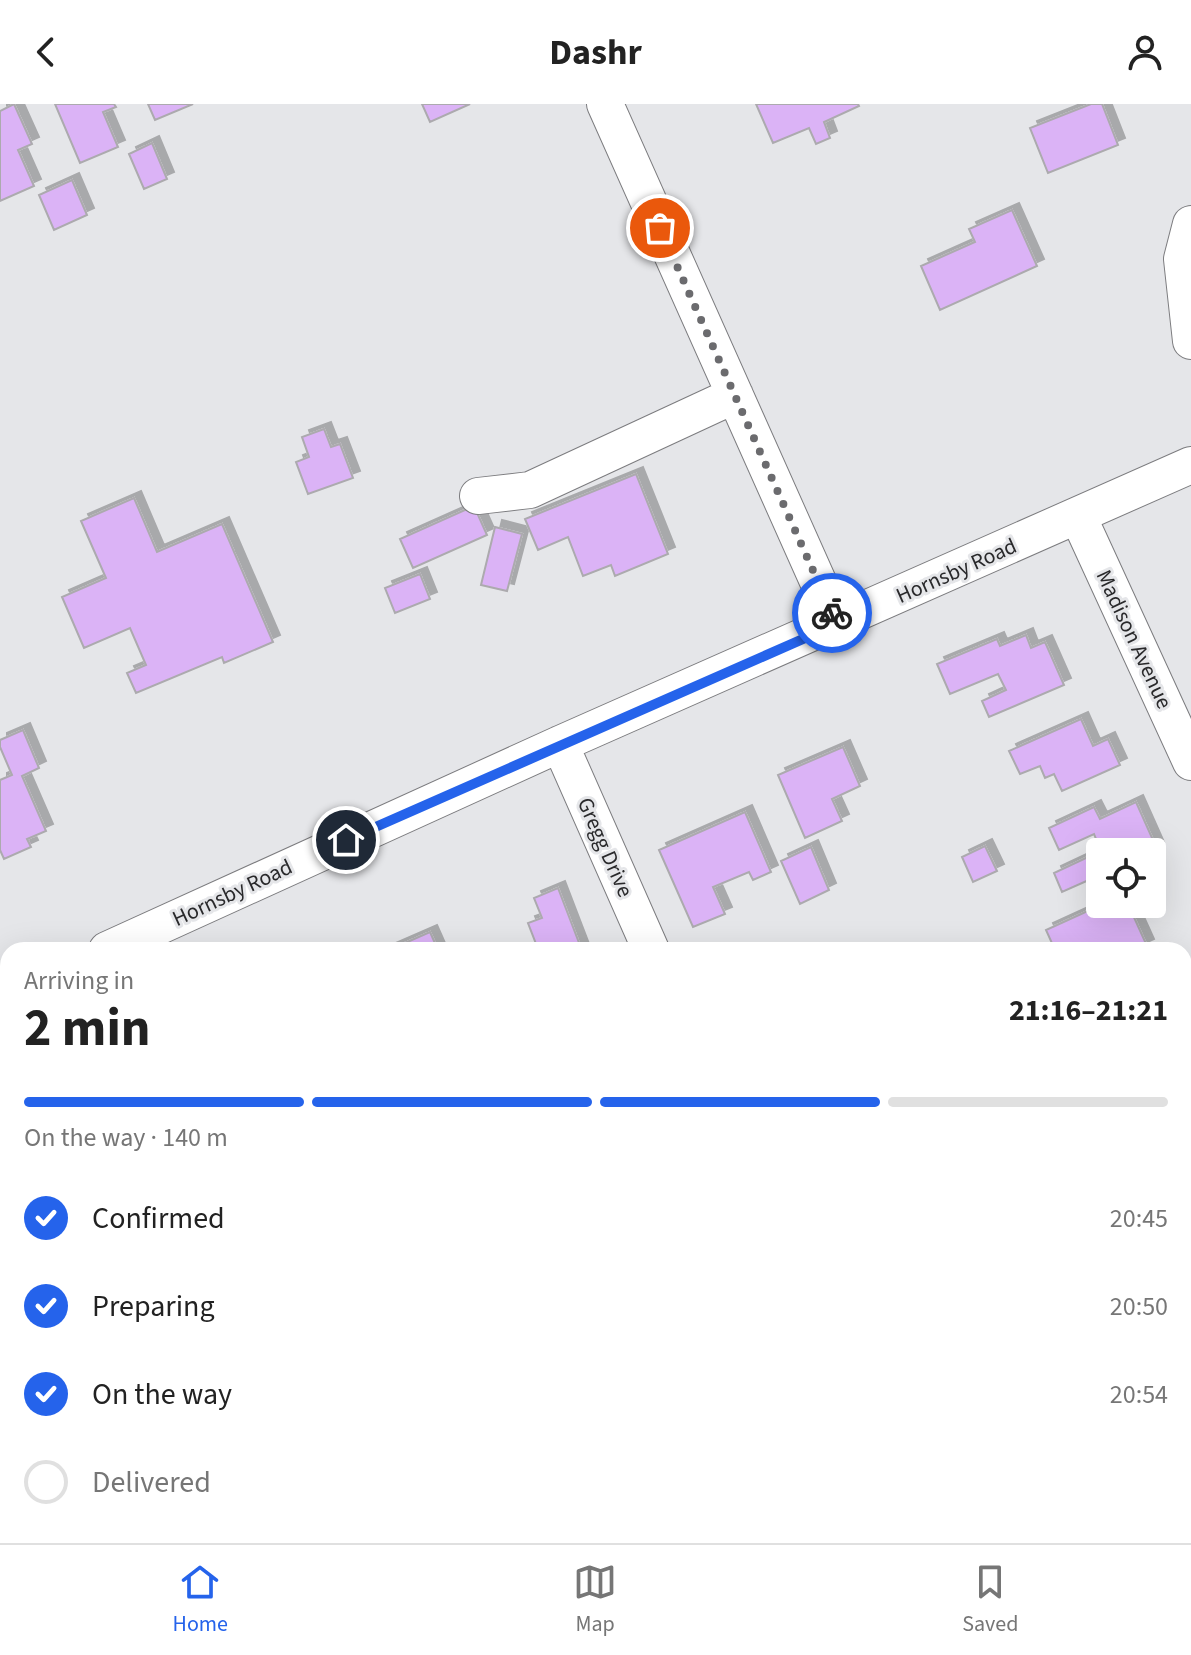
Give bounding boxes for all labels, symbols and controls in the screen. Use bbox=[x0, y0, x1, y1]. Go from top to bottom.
text: Dashr bbox=[549, 27, 642, 78]
icon: back bbox=[24, 30, 68, 74]
icon: person bbox=[1123, 30, 1167, 74]
pin bbox=[626, 194, 694, 262]
icon: bag bbox=[638, 206, 682, 250]
street label: Hornsby Road bbox=[891, 530, 1022, 612]
street label: Madison Avenue bbox=[1088, 565, 1180, 714]
courier bbox=[792, 573, 872, 653]
icon: bike bbox=[810, 591, 854, 635]
street label: Gregg Drive bbox=[569, 793, 641, 902]
pin bbox=[312, 806, 380, 874]
icon: home bbox=[324, 818, 368, 862]
map controls bbox=[1086, 838, 1166, 918]
button: locate bbox=[1086, 838, 1166, 918]
street label: Hornsby Road bbox=[167, 851, 298, 935]
text: Arriving in bbox=[24, 962, 134, 999]
text: 21:16–21:21 bbox=[1009, 989, 1168, 1032]
text: 2 min bbox=[24, 992, 151, 1066]
text: On the way · 140 m bbox=[24, 1119, 228, 1156]
icon: check bbox=[24, 1196, 68, 1240]
text: Confirmed bbox=[92, 1197, 225, 1240]
text: 20:45 bbox=[1110, 1200, 1168, 1237]
icon: check bbox=[24, 1284, 68, 1328]
text: Preparing bbox=[92, 1285, 215, 1328]
text: 20:50 bbox=[1110, 1288, 1168, 1325]
icon: check bbox=[24, 1372, 68, 1416]
text: On the way bbox=[92, 1373, 232, 1416]
text: 20:54 bbox=[1110, 1376, 1168, 1413]
text: Delivered bbox=[92, 1461, 211, 1504]
tab: Home bbox=[173, 1560, 228, 1640]
tab: Map bbox=[573, 1560, 617, 1640]
tab: Saved bbox=[962, 1560, 1018, 1640]

